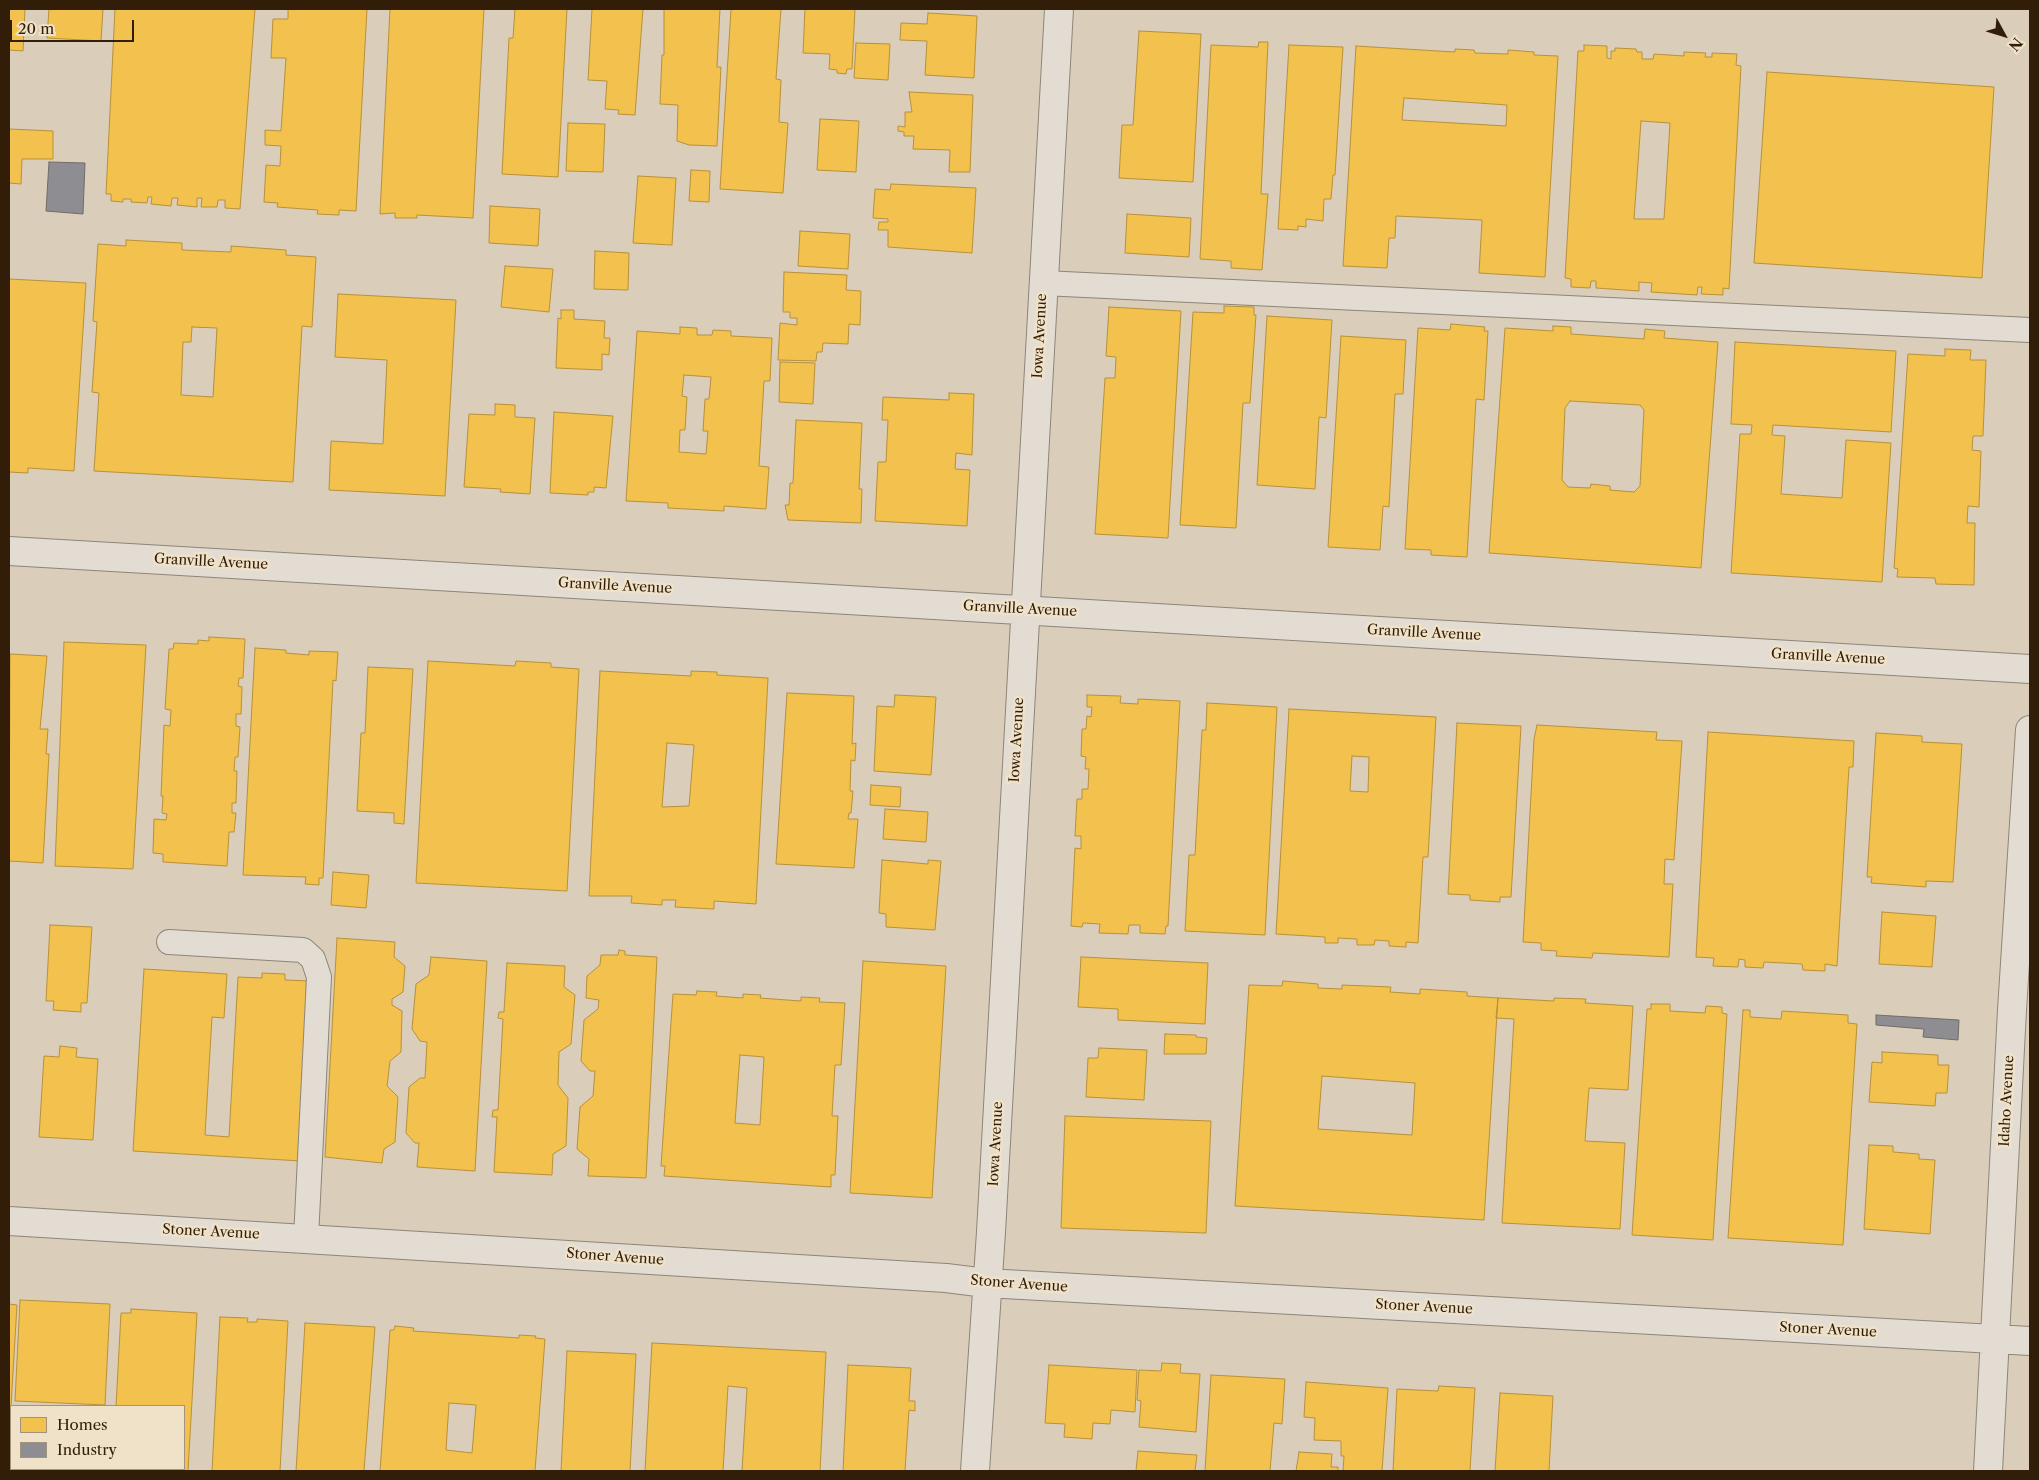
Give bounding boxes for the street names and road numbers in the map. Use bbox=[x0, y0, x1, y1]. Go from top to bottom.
street label: Iowa Avenue bbox=[1029, 293, 1051, 379]
street label: Granville Avenue bbox=[153, 551, 269, 573]
street label: Granville Avenue bbox=[557, 575, 673, 597]
street label: Granville Avenue bbox=[962, 598, 1078, 620]
street label: Granville Avenue bbox=[1366, 622, 1482, 644]
street label: Granville Avenue bbox=[1770, 646, 1886, 668]
street label: Iowa Avenue bbox=[1006, 697, 1028, 783]
street label: Idaho Avenue bbox=[1996, 1055, 2018, 1147]
street label: Iowa Avenue bbox=[985, 1101, 1007, 1187]
street label: Stoner Avenue bbox=[162, 1221, 260, 1243]
street label: Stoner Avenue bbox=[566, 1245, 664, 1269]
street label: Stoner Avenue bbox=[970, 1272, 1068, 1296]
street label: Stoner Avenue bbox=[1375, 1296, 1473, 1318]
street label: Stoner Avenue bbox=[1779, 1319, 1877, 1341]

